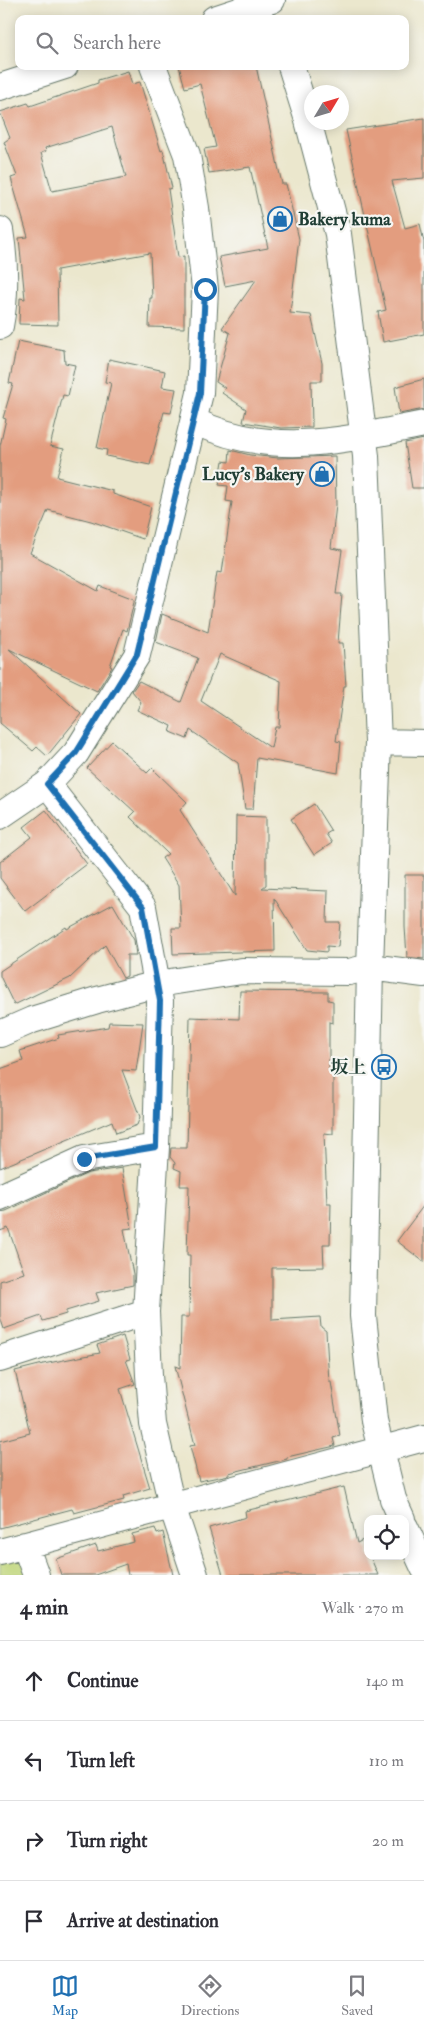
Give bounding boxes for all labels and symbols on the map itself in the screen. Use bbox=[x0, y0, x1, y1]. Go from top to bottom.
north arrow bbox=[304, 85, 349, 130]
shop icon: Bakery kuma bbox=[267, 206, 293, 232]
place label: Bakery kuma bbox=[298, 208, 391, 231]
route start bbox=[194, 278, 217, 301]
shop icon: Lucy's Bakery bbox=[309, 461, 335, 487]
place label: Lucy's Bakery bbox=[202, 463, 305, 486]
bus stop icon: 坂上 bbox=[371, 1054, 397, 1080]
place label: 坂上 bbox=[330, 1056, 366, 1079]
route end bbox=[73, 1148, 96, 1171]

